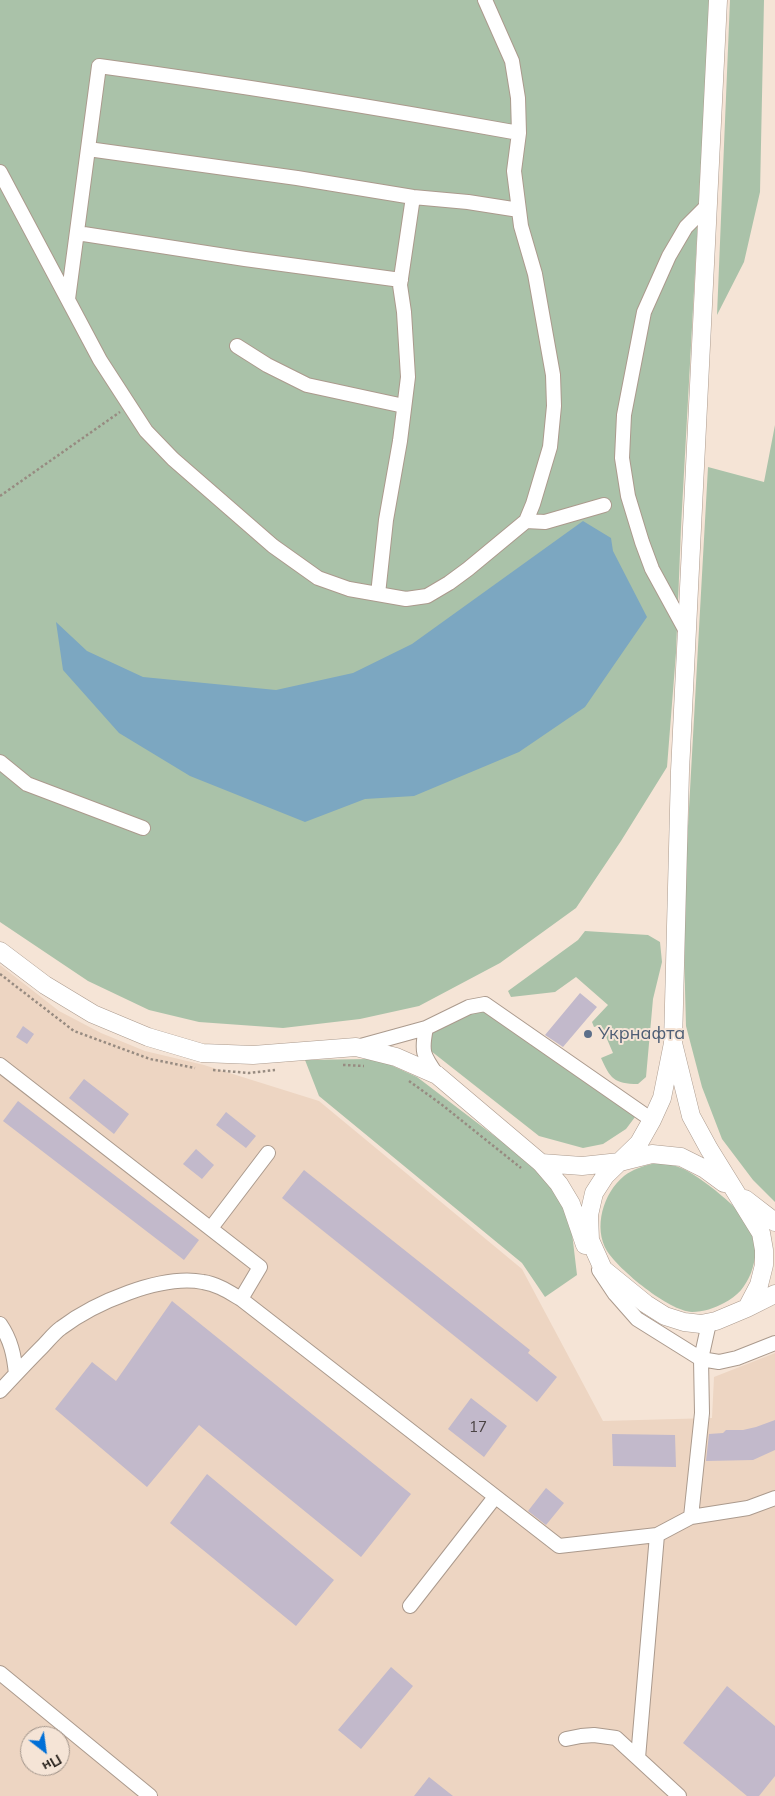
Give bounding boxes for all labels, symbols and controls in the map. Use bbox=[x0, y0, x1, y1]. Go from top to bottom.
place label: Укрнафта bbox=[598, 1023, 685, 1045]
marker: Укрнафта bbox=[582, 1028, 594, 1040]
house number: 17 bbox=[469, 1418, 487, 1436]
north arrow bbox=[20, 1726, 70, 1776]
text: Пн bbox=[39, 1750, 65, 1776]

